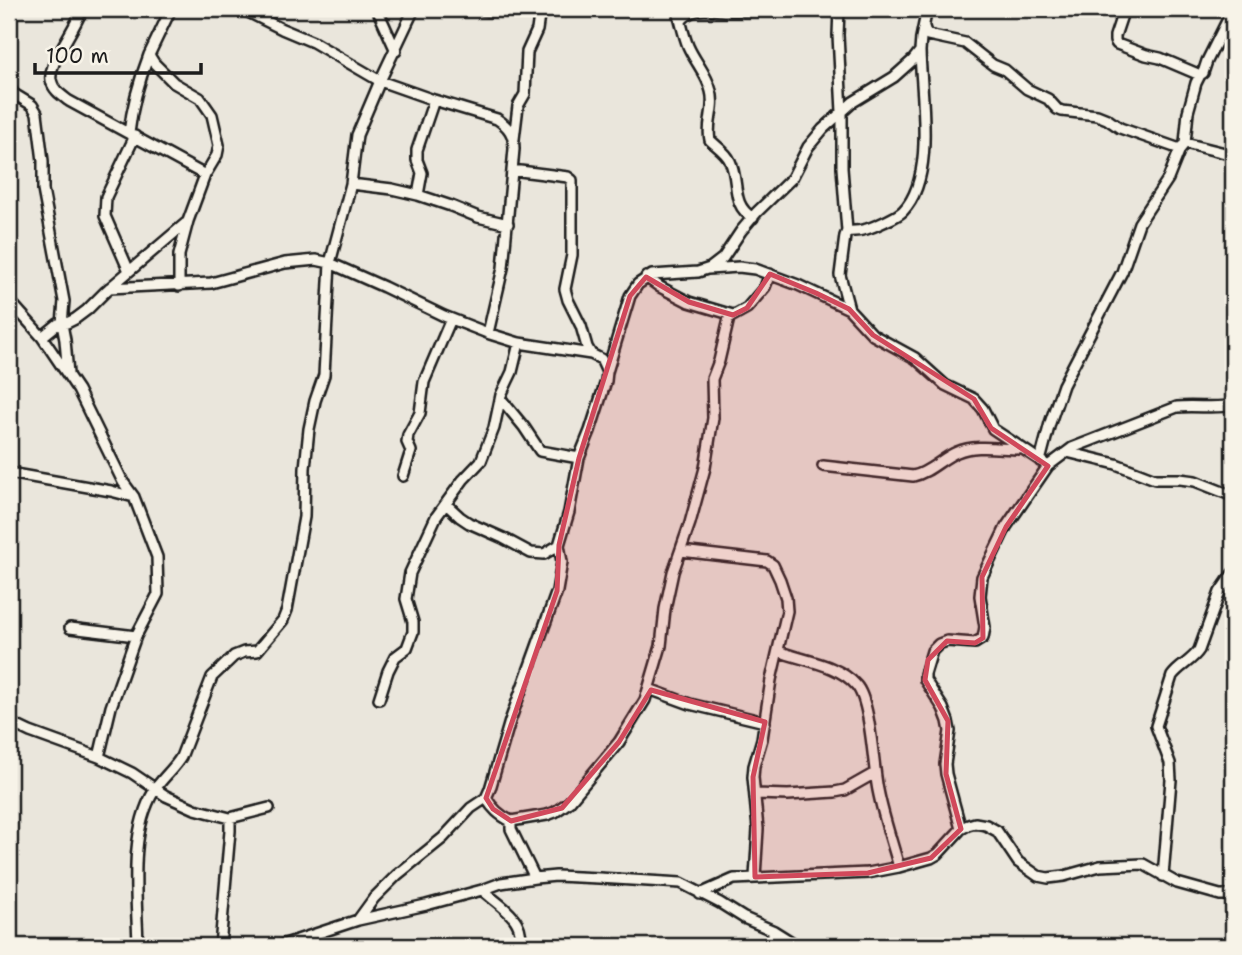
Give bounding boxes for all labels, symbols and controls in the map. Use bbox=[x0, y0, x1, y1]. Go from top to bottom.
scale bar bbox=[35, 32, 201, 76]
text: 100 m bbox=[46, 42, 109, 70]

